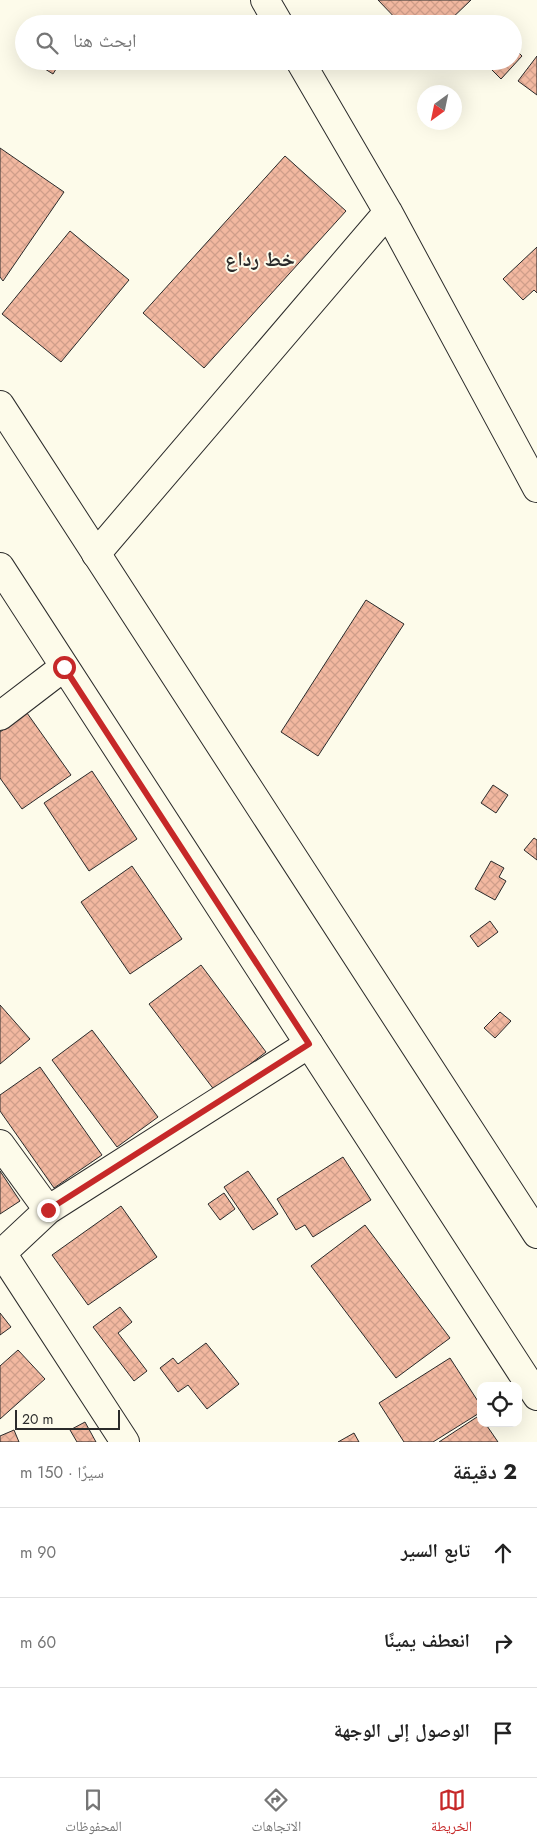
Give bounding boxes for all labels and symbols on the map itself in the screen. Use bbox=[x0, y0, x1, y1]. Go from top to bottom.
north arrow bbox=[417, 85, 462, 130]
district label: خط رداع bbox=[225, 245, 295, 274]
route start bbox=[53, 656, 76, 679]
route end bbox=[37, 1199, 60, 1222]
scale bar bbox=[15, 1407, 120, 1430]

